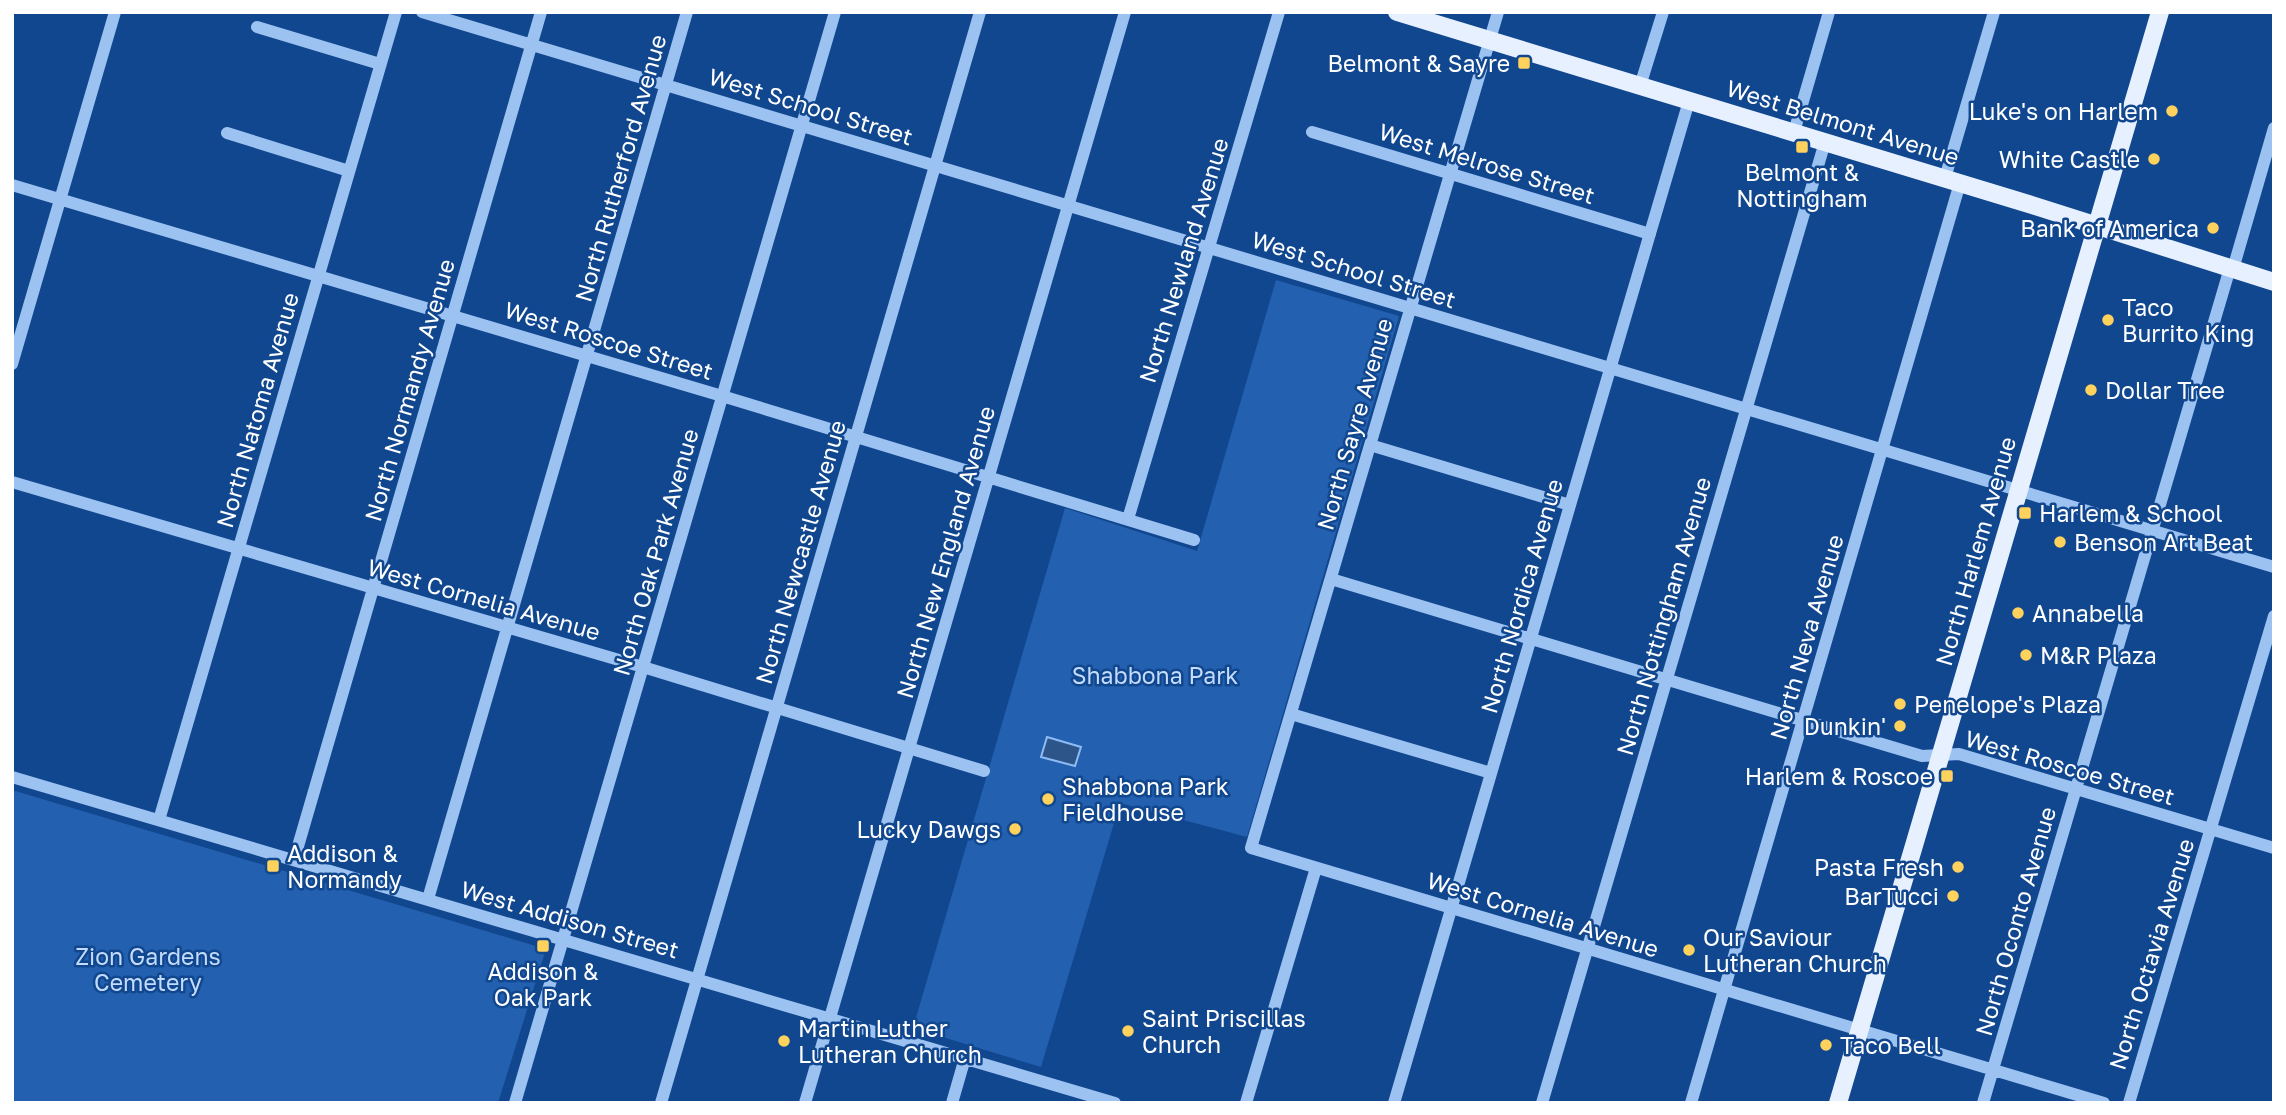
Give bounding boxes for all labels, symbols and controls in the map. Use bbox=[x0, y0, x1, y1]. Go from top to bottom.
street label: North Rutherford Avenue bbox=[568, 31, 672, 305]
place label: Belmont & Sayre bbox=[1327, 49, 1510, 77]
marker: Belmont & Sayre bbox=[1516, 55, 1532, 71]
street label: West School Street bbox=[706, 62, 916, 150]
street label: West Belmont Avenue bbox=[1723, 73, 1963, 171]
place label: Luke's on Harlem bbox=[1969, 97, 2158, 125]
marker: Luke's on Harlem bbox=[2164, 103, 2180, 119]
street label: West Melrose Street bbox=[1376, 117, 1598, 209]
street label: North Newland Avenue bbox=[1132, 134, 1234, 386]
marker: Belmont & Nottingham bbox=[1794, 139, 1810, 155]
place label: White Castle bbox=[1999, 145, 2140, 173]
marker: White Castle bbox=[2146, 151, 2162, 167]
place label: Belmont & Nottingham bbox=[1736, 158, 1868, 212]
place label: Bank of America bbox=[2020, 214, 2199, 242]
marker: Bank of America bbox=[2205, 220, 2221, 236]
street label: West School Street bbox=[1249, 225, 1459, 313]
street label: North Normandy Avenue bbox=[358, 256, 460, 524]
street label: North Natoma Avenue bbox=[210, 289, 304, 531]
place label: Taco Burrito King bbox=[2122, 293, 2255, 347]
street label: West Roscoe Street bbox=[501, 295, 717, 385]
marker: Taco Burrito King bbox=[2100, 312, 2116, 328]
street label: North Sayre Avenue bbox=[1310, 315, 1398, 533]
place label: Dollar Tree bbox=[2105, 376, 2225, 404]
marker: Dollar Tree bbox=[2083, 382, 2099, 398]
street label: North New England Avenue bbox=[890, 403, 1000, 701]
street label: North Newcastle Avenue bbox=[749, 417, 851, 687]
street label: North Oak Park Avenue bbox=[606, 425, 704, 679]
street label: North Harlem Avenue bbox=[1929, 433, 2021, 669]
street label: North Nottingham Avenue bbox=[1610, 474, 1716, 758]
street label: North Nordica Avenue bbox=[1474, 476, 1568, 716]
place label: Harlem & School bbox=[2039, 499, 2223, 527]
marker: Harlem & School bbox=[2017, 505, 2033, 521]
place label: Benson Art Beat bbox=[2074, 528, 2253, 556]
street label: North Neva Avenue bbox=[1763, 531, 1849, 743]
marker: Benson Art Beat bbox=[2052, 534, 2068, 550]
street label: West Cornelia Avenue bbox=[364, 552, 604, 646]
place label: Annabella bbox=[2032, 599, 2144, 627]
marker: Annabella bbox=[2010, 605, 2026, 621]
place label: M&R Plaza bbox=[2040, 641, 2157, 669]
marker: M&R Plaza bbox=[2018, 647, 2034, 663]
park label: Shabbona Park bbox=[1072, 661, 1238, 689]
place label: Penelope's Plaza bbox=[1914, 690, 2101, 718]
marker: Penelope's Plaza bbox=[1892, 696, 1908, 712]
place label: Dunkin' bbox=[1804, 712, 1886, 740]
marker: Dunkin' bbox=[1892, 718, 1908, 734]
street label: West Roscoe Street bbox=[1962, 724, 2178, 810]
place label: Harlem & Roscoe bbox=[1745, 762, 1933, 790]
marker: Harlem & Roscoe bbox=[1939, 768, 1955, 784]
place label: Shabbona Park Fieldhouse bbox=[1062, 772, 1229, 826]
marker: Shabbona Park Fieldhouse bbox=[1040, 791, 1056, 807]
street label: North Oconto Avenue bbox=[1969, 803, 2061, 1039]
place label: Lucky Dawgs bbox=[856, 815, 1001, 843]
marker: Lucky Dawgs bbox=[1007, 821, 1023, 837]
street label: North Octavia Avenue bbox=[2103, 835, 2199, 1073]
place label: Addison & Normandy bbox=[287, 839, 402, 893]
place label: Pasta Fresh bbox=[1814, 853, 1944, 881]
marker: Addison & Normandy bbox=[265, 858, 281, 874]
marker: Pasta Fresh bbox=[1950, 859, 1966, 875]
street label: West Cornelia Avenue bbox=[1424, 865, 1662, 963]
street label: West Addison Street bbox=[458, 874, 682, 964]
place label: BarTucci bbox=[1844, 882, 1939, 910]
marker: BarTucci bbox=[1945, 888, 1961, 904]
place label: Our Saviour Lutheran Church bbox=[1703, 923, 1887, 977]
marker: Addison & Oak Park bbox=[535, 938, 551, 954]
park label: Zion Gardens Cemetery bbox=[75, 942, 221, 996]
marker: Our Saviour Lutheran Church bbox=[1681, 942, 1697, 958]
place label: Addison & Oak Park bbox=[488, 957, 599, 1011]
place label: Saint Priscillas Church bbox=[1142, 1004, 1306, 1058]
place label: Martin Luther Lutheran Church bbox=[798, 1014, 982, 1068]
marker: Saint Priscillas Church bbox=[1120, 1023, 1136, 1039]
place label: Taco Bell bbox=[1840, 1031, 1941, 1059]
marker: Martin Luther Lutheran Church bbox=[776, 1033, 792, 1049]
marker: Taco Bell bbox=[1818, 1037, 1834, 1053]

